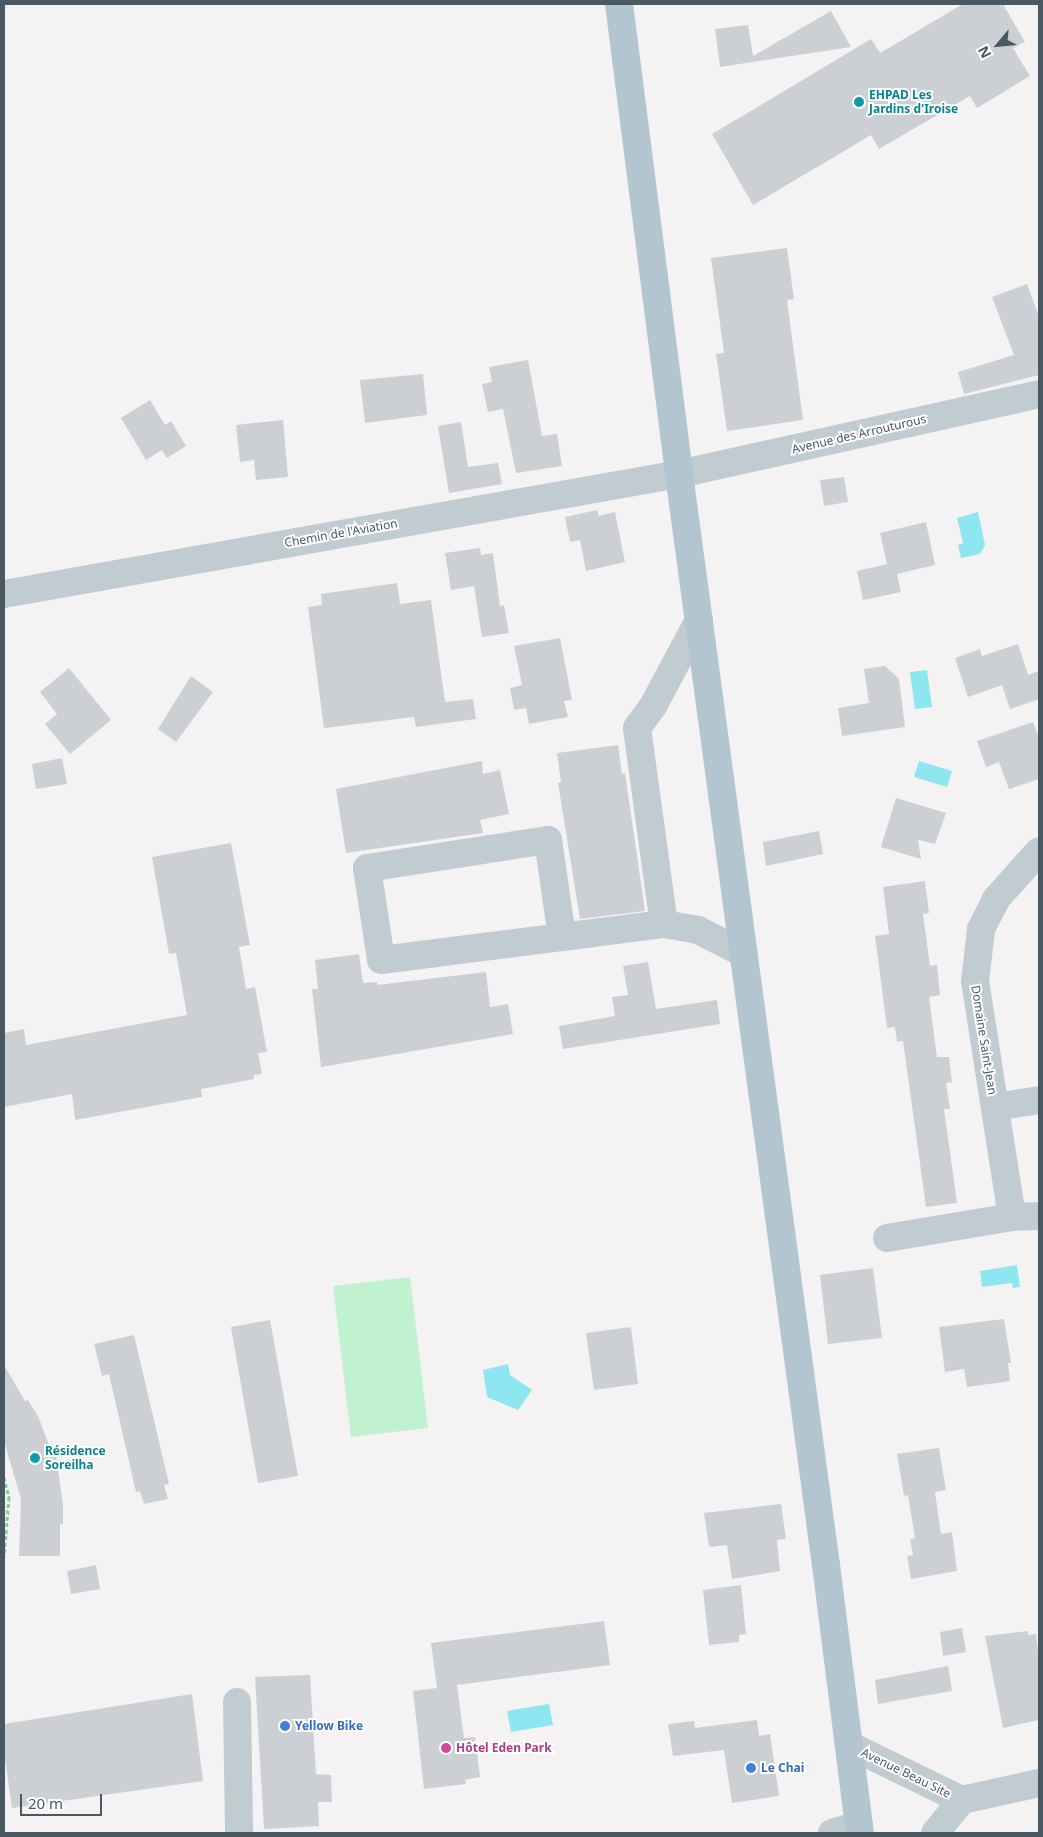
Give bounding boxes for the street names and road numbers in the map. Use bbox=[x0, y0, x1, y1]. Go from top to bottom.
street label: Avenue des Arrouturous bbox=[791, 412, 927, 456]
street label: Chemin de l'Aviation bbox=[283, 516, 399, 550]
street label: Domaine Saint-Jean bbox=[968, 984, 1000, 1096]
street label: Avenue Beau Site bbox=[859, 1745, 953, 1801]

